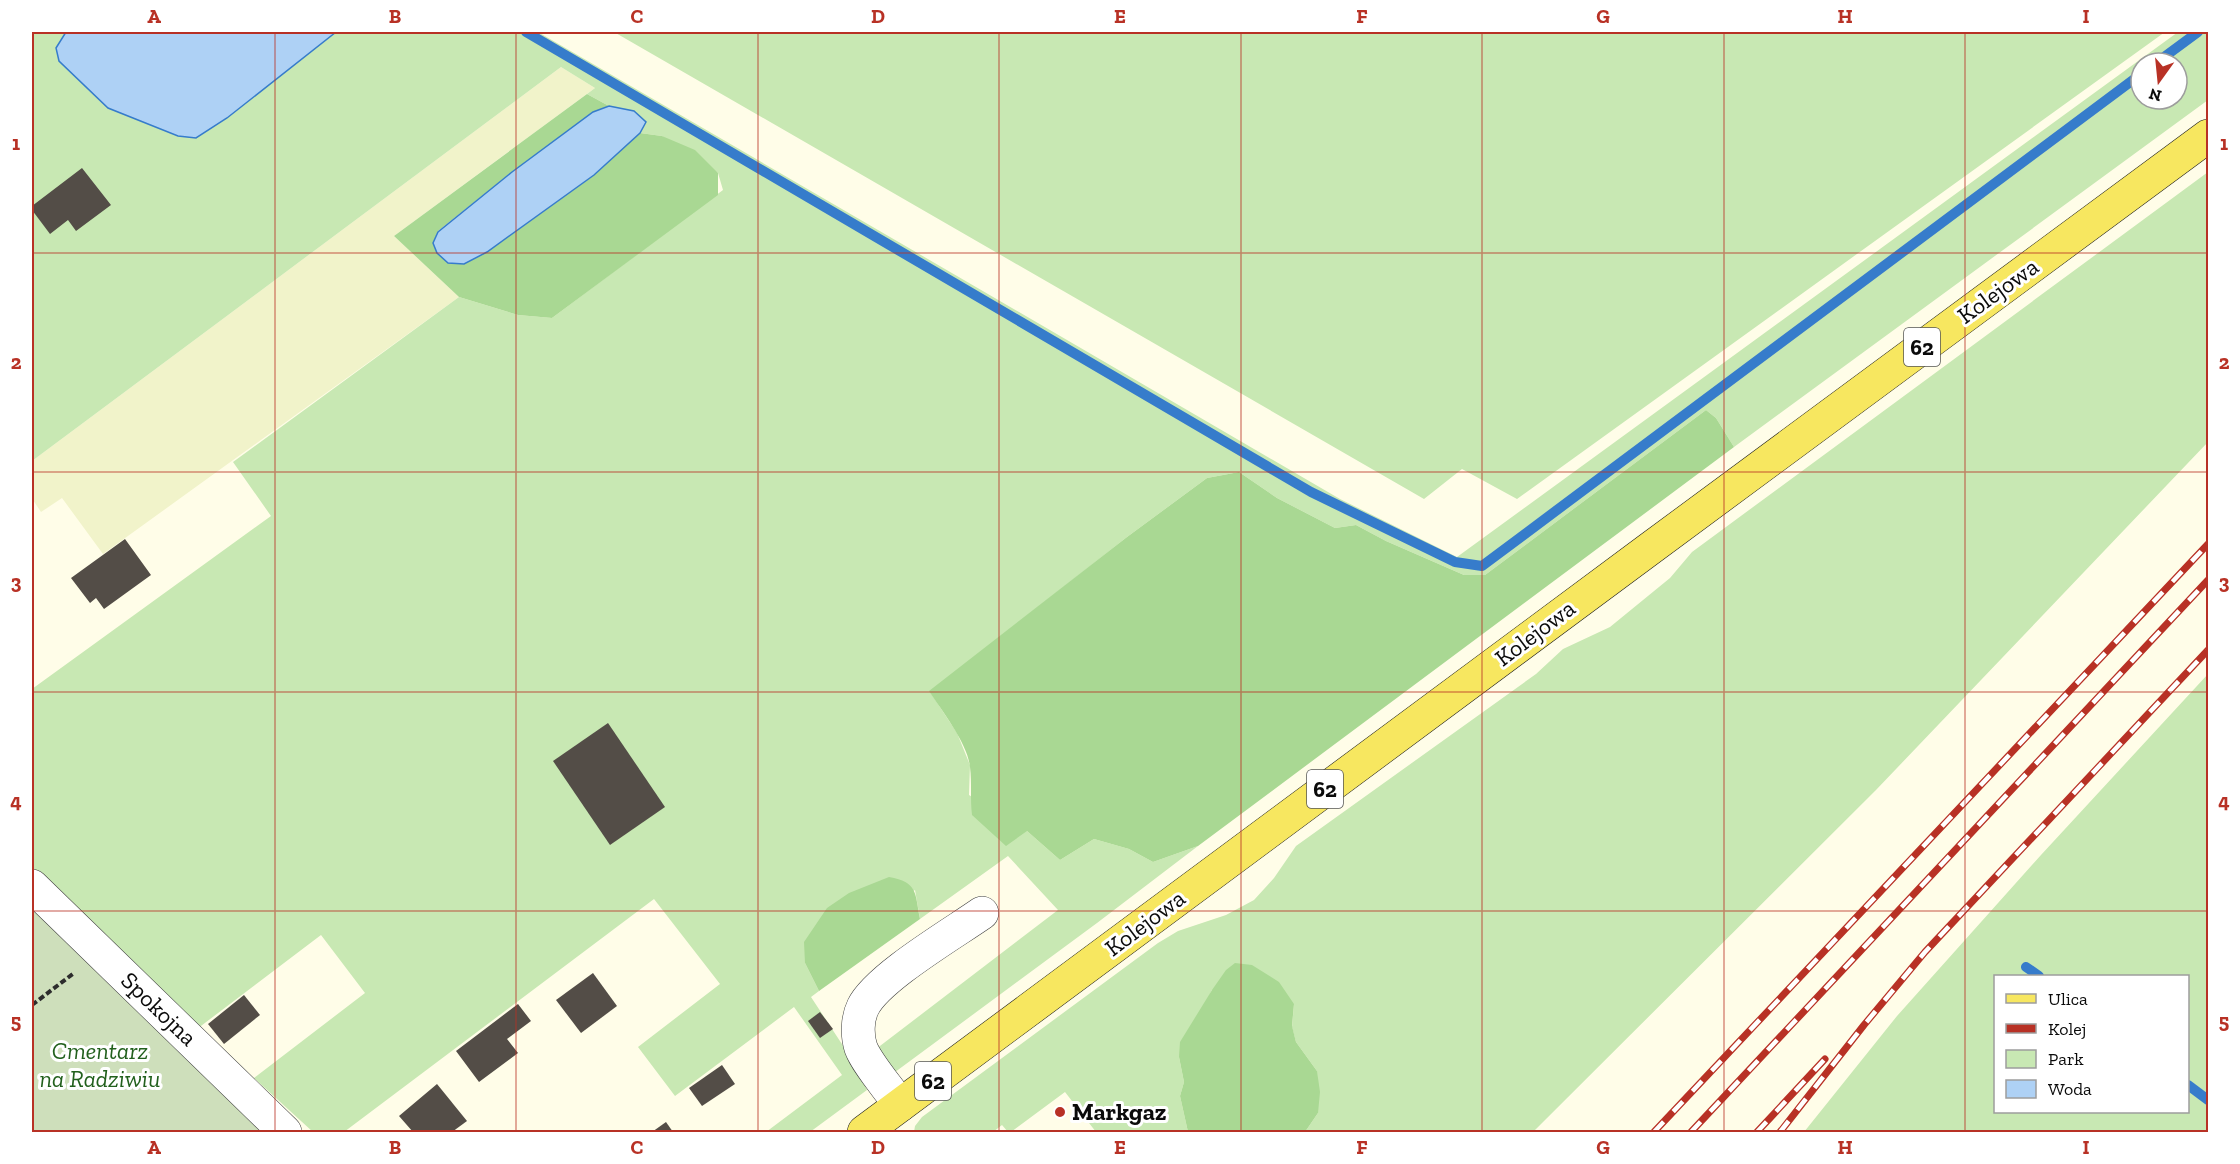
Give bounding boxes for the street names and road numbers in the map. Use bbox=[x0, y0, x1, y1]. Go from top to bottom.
street label: Kolejowa bbox=[1952, 251, 2044, 330]
road number: 62 bbox=[1904, 328, 1940, 366]
street label: Kolejowa bbox=[1489, 593, 1581, 672]
road number: 62 bbox=[1307, 770, 1343, 808]
street label: Kolejowa bbox=[1099, 883, 1191, 962]
street label: Spokojna bbox=[115, 966, 204, 1052]
road number: 62 bbox=[915, 1062, 951, 1100]

